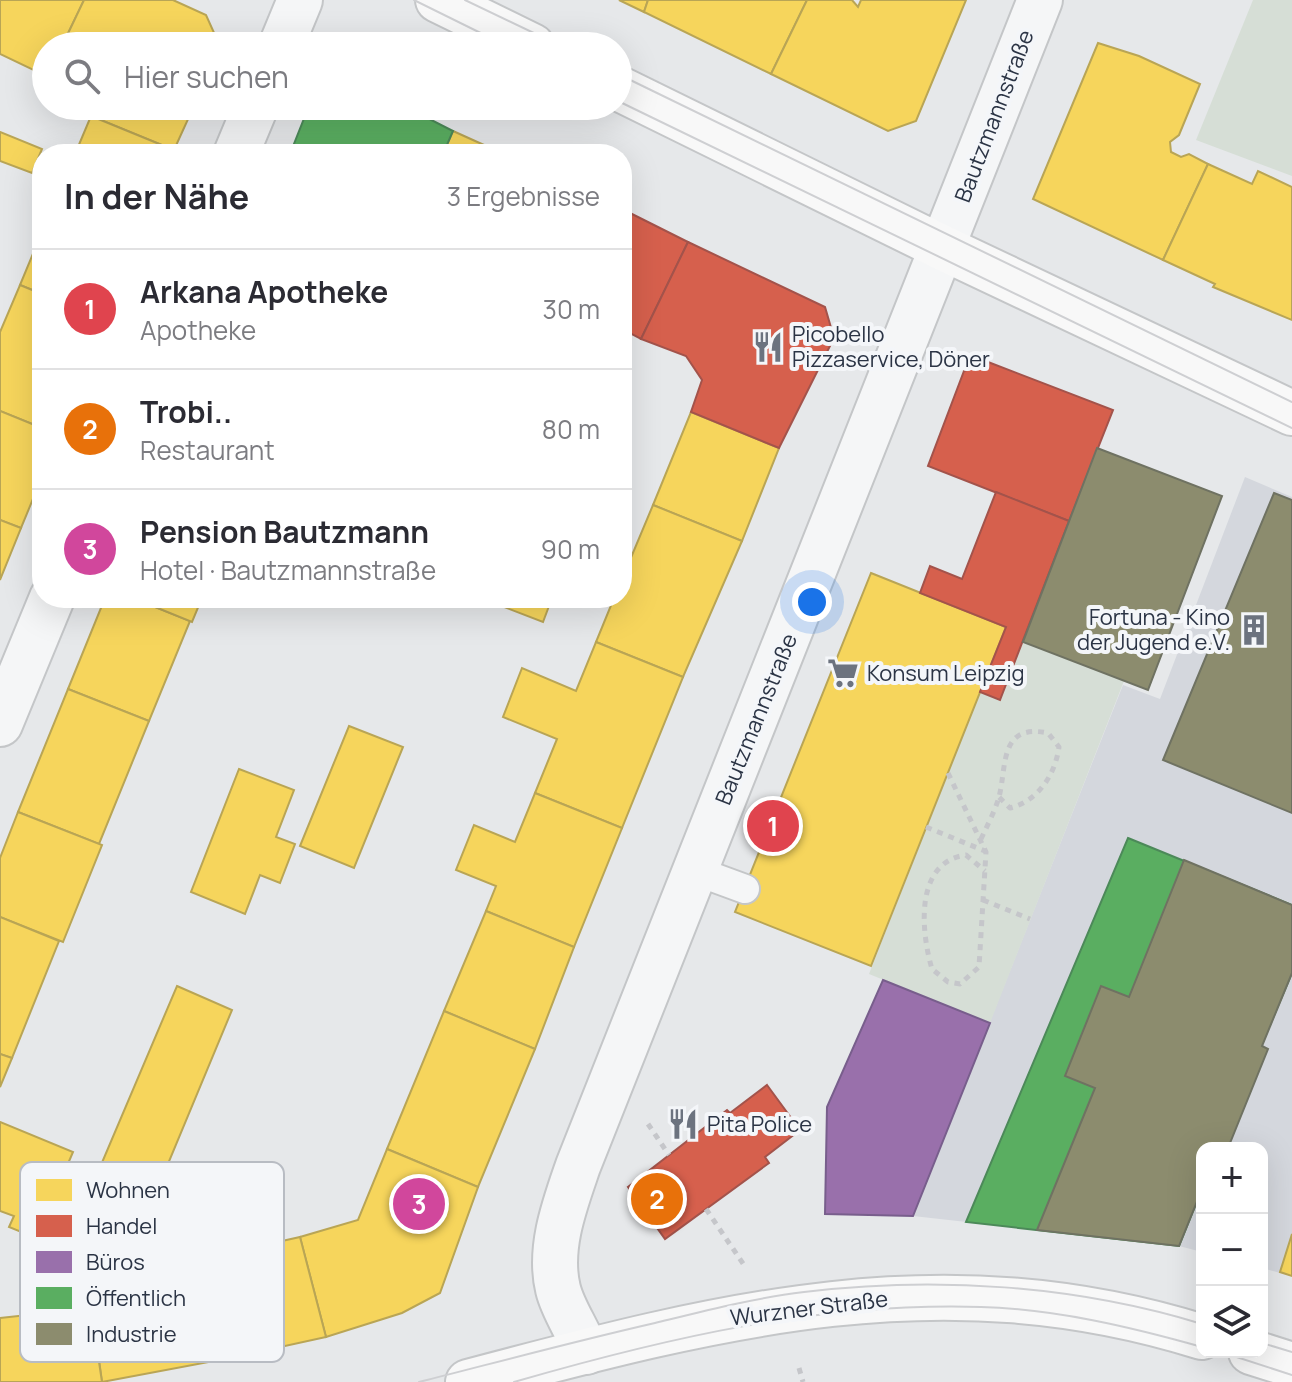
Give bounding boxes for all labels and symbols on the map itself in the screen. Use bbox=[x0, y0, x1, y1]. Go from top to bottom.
street label: Bautzmannstraße bbox=[947, 25, 1041, 206]
place label: Picobello Pizzaservice, Döner bbox=[792, 319, 990, 374]
restaurant icon: Picobello Pizzaservice, Döner bbox=[751, 330, 785, 364]
your location bbox=[792, 582, 832, 622]
place label: Fortuna - Kino der Jugend e.V. bbox=[1077, 602, 1230, 657]
building icon: Fortuna - Kino der Jugend e.V. bbox=[1237, 613, 1271, 647]
street label: Bautzmannstraße bbox=[708, 629, 804, 809]
supermarket icon: Konsum Leipzig bbox=[826, 656, 860, 690]
place label: Konsum Leipzig bbox=[867, 658, 1025, 688]
pin: 1 bbox=[747, 796, 799, 856]
restaurant icon: Pita Police bbox=[666, 1107, 700, 1141]
place label: Pita Police bbox=[707, 1109, 812, 1139]
legend bbox=[20, 1162, 284, 1362]
pin: 2 bbox=[631, 1169, 683, 1229]
pin: 3 bbox=[393, 1174, 445, 1234]
text: Wohnen bbox=[86, 1175, 170, 1205]
text: Handel bbox=[86, 1211, 157, 1241]
text: Büros bbox=[86, 1247, 145, 1277]
text: Öffentlich bbox=[86, 1283, 186, 1313]
street label: Wurzner Straße bbox=[728, 1283, 890, 1333]
text: Industrie bbox=[86, 1319, 177, 1349]

